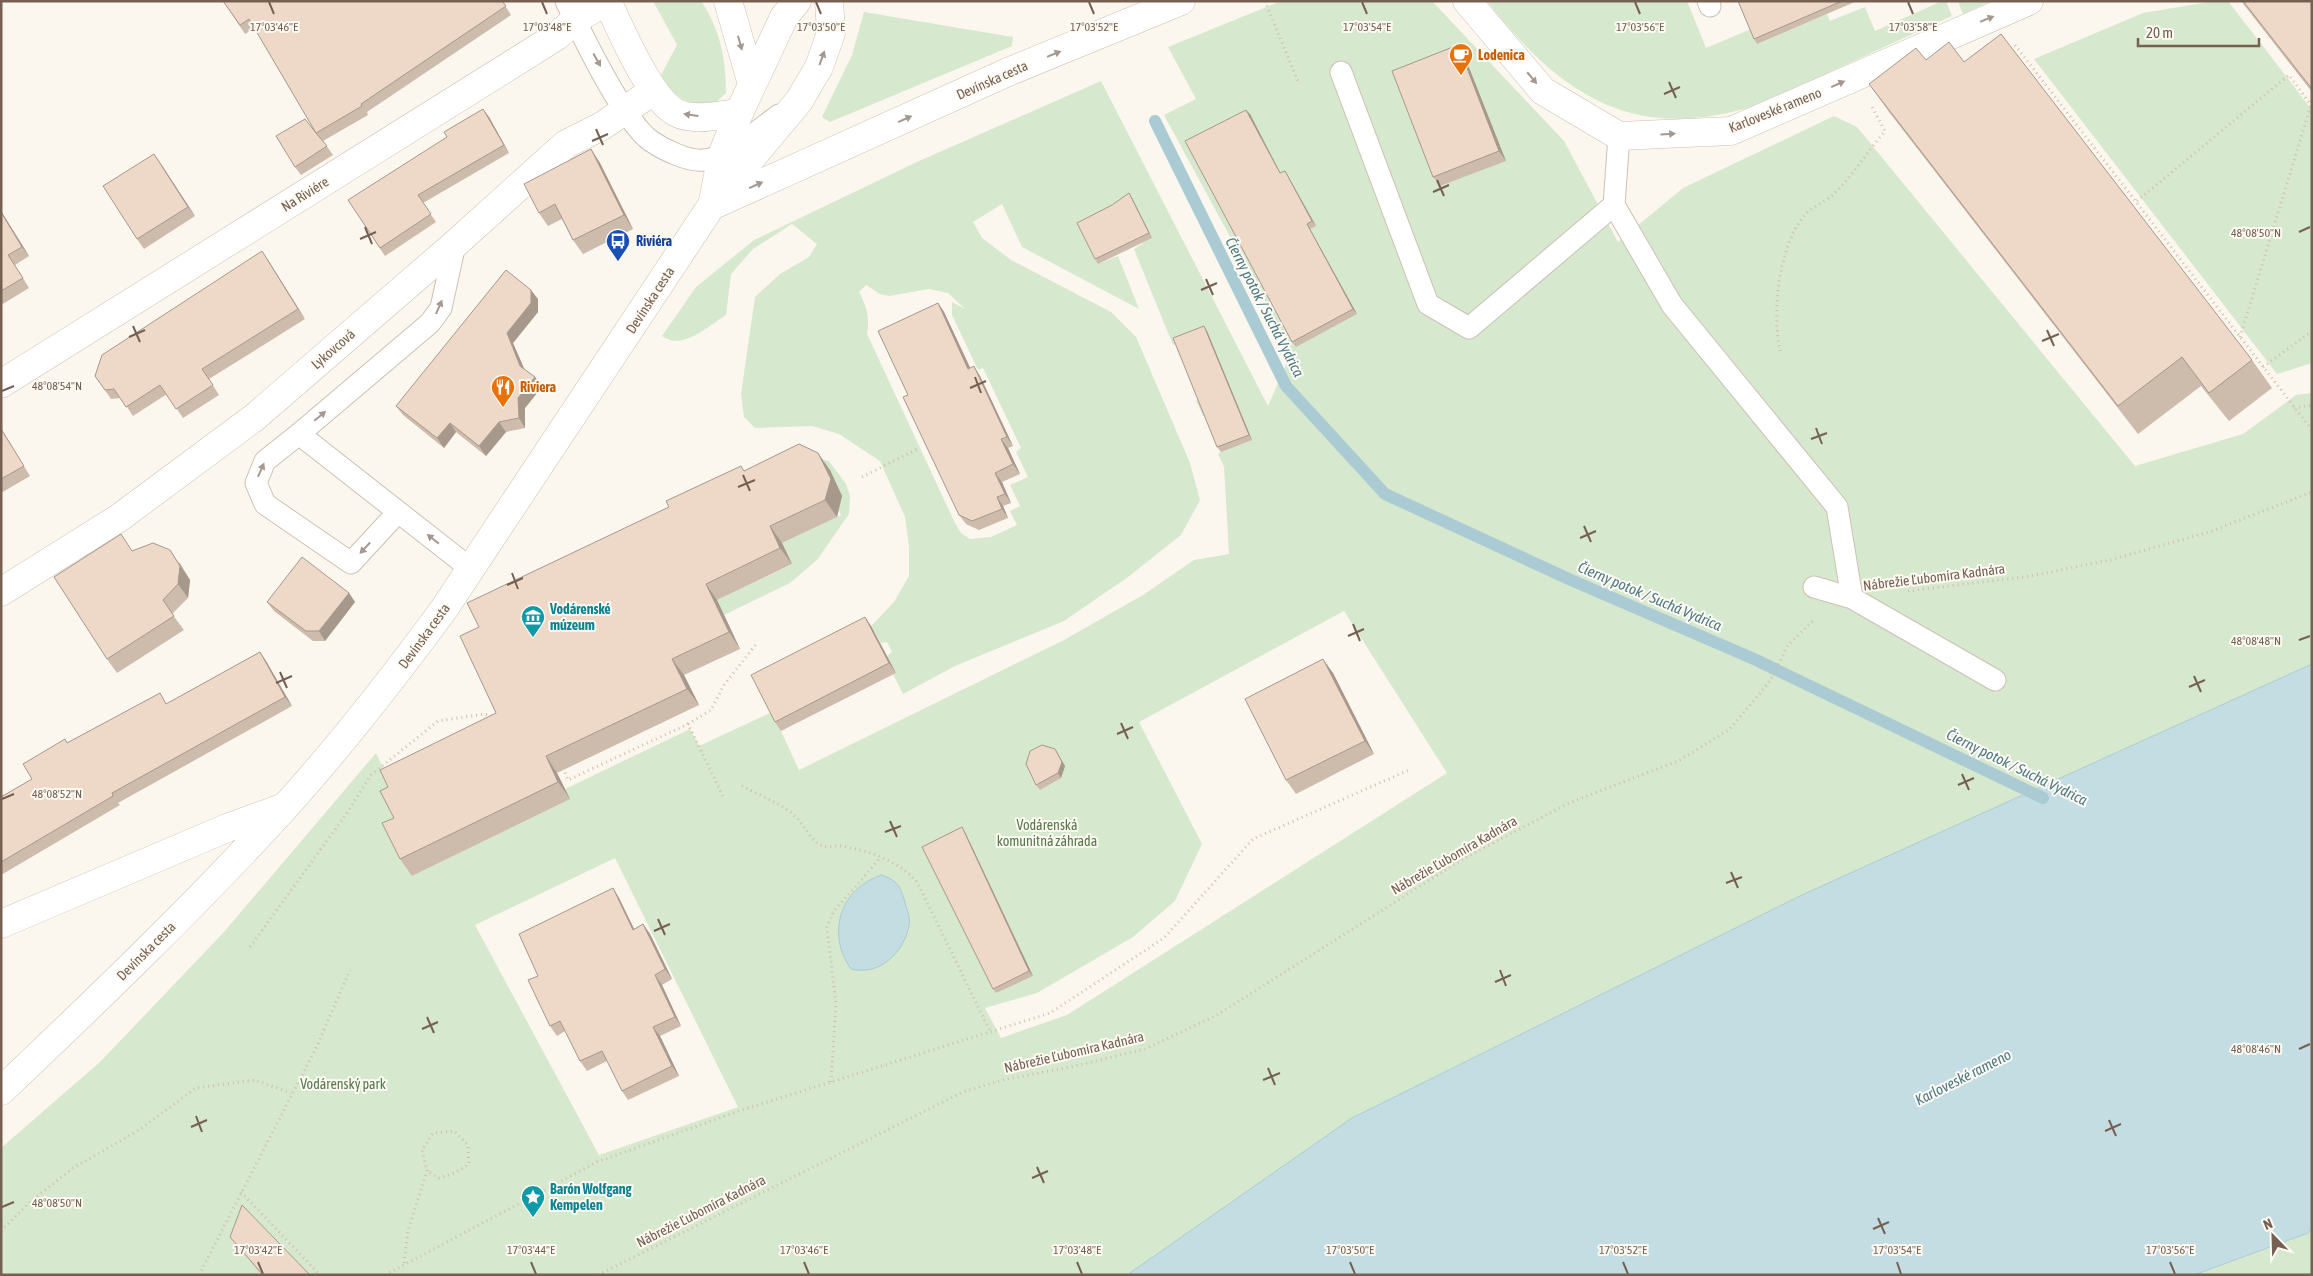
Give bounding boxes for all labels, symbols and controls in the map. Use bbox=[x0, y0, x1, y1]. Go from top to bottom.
one-way arrow bbox=[1980, 15, 1995, 23]
scale bar bbox=[2138, 15, 2259, 47]
text: 17°03'46"E bbox=[250, 20, 298, 34]
text: 17°03'48"E bbox=[523, 20, 571, 34]
text: 17°03'50"E bbox=[797, 20, 845, 34]
text: 17°03'52"E bbox=[1070, 20, 1118, 34]
text: 17°03'54"E bbox=[1343, 20, 1391, 34]
text: 17°03'56"E bbox=[1616, 20, 1664, 34]
text: 17°03'58"E bbox=[1889, 20, 1937, 34]
text: 20 m bbox=[2146, 24, 2173, 41]
one-way arrow bbox=[736, 35, 744, 50]
cafe icon: Lodenica bbox=[1448, 42, 1474, 76]
place label: Lodenica bbox=[1478, 47, 1525, 63]
one-way arrow bbox=[1046, 49, 1061, 57]
one-way arrow bbox=[819, 50, 826, 65]
one-way arrow bbox=[593, 52, 601, 67]
street label: Devínska cesta bbox=[954, 57, 1030, 103]
one-way arrow bbox=[1527, 72, 1538, 85]
one-way arrow bbox=[1831, 79, 1845, 87]
street label: Karloveské rameno bbox=[1726, 84, 1824, 136]
one-way arrow bbox=[682, 111, 698, 119]
one-way arrow bbox=[898, 114, 912, 122]
one-way arrow bbox=[1660, 130, 1676, 138]
street label: Na Riviére bbox=[278, 173, 332, 215]
one-way arrow bbox=[749, 181, 763, 189]
text: 48°08'50"N bbox=[2231, 226, 2281, 240]
bus stop icon: Riviéra bbox=[605, 228, 631, 262]
place label: Riviéra bbox=[636, 233, 672, 249]
water label: Čierny potok / Suchá Vydrica bbox=[1222, 234, 1308, 380]
street label: Devínska cesta bbox=[622, 264, 678, 336]
one-way arrow bbox=[436, 300, 444, 314]
street label: Lykovcová bbox=[308, 326, 358, 372]
restaurant icon: Riviera bbox=[490, 374, 516, 408]
text: 48°08'54"N bbox=[32, 379, 82, 393]
place label: Riviera bbox=[520, 379, 556, 395]
one-way arrow bbox=[314, 410, 326, 422]
one-way arrow bbox=[258, 463, 266, 477]
one-way arrow bbox=[426, 534, 440, 544]
one-way arrow bbox=[359, 541, 371, 553]
water label: Čierny potok / Suchá Vydrica bbox=[1576, 558, 1724, 634]
street label: Nábrežie Ľubomíra Kadnára bbox=[1862, 560, 2006, 594]
street label: Devínska cesta bbox=[395, 600, 453, 672]
place label: Vodárenské múzeum bbox=[549, 601, 611, 633]
museum icon: Vodárenské múzeum bbox=[520, 604, 546, 638]
text: 48°08'48"N bbox=[2231, 634, 2281, 648]
water label: Čierny potok / Suchá Vydrica bbox=[1944, 726, 2090, 808]
text: 48°08'52"N bbox=[32, 787, 82, 801]
street label: Nábrežie Ľubomíra Kadnára bbox=[1388, 812, 1520, 898]
park label: Vodárenská komunitná záhrada bbox=[997, 817, 1097, 849]
street label: Devínska cesta bbox=[113, 918, 179, 984]
street label: Nábrežie Ľubomíra Kadnára bbox=[1003, 1028, 1145, 1076]
text: 48°08'46"N bbox=[2231, 1042, 2281, 1056]
water label: Karloveské rameno bbox=[1912, 1046, 2014, 1108]
park label: Vodárenský park bbox=[300, 1076, 386, 1092]
street label: Nábrežie Ľubomíra Kadnára bbox=[634, 1171, 768, 1251]
place label: Barón Wolfgang Kempelen bbox=[550, 1181, 632, 1213]
place icon: Barón Wolfgang Kempelen bbox=[520, 1184, 546, 1218]
text: 48°08'50"N bbox=[32, 1196, 82, 1210]
north arrow bbox=[2248, 1211, 2298, 1261]
text: N bbox=[2261, 1215, 2275, 1233]
text: 17°03'42"E bbox=[234, 1243, 282, 1257]
text: 17°03'44"E bbox=[507, 1243, 555, 1257]
text: 17°03'46"E bbox=[780, 1243, 828, 1257]
text: 17°03'48"E bbox=[1053, 1243, 1101, 1257]
text: 17°03'50"E bbox=[1326, 1243, 1374, 1257]
text: 17°03'52"E bbox=[1599, 1243, 1647, 1257]
text: 17°03'54"E bbox=[1873, 1243, 1921, 1257]
text: 17°03'56"E bbox=[2146, 1243, 2194, 1257]

